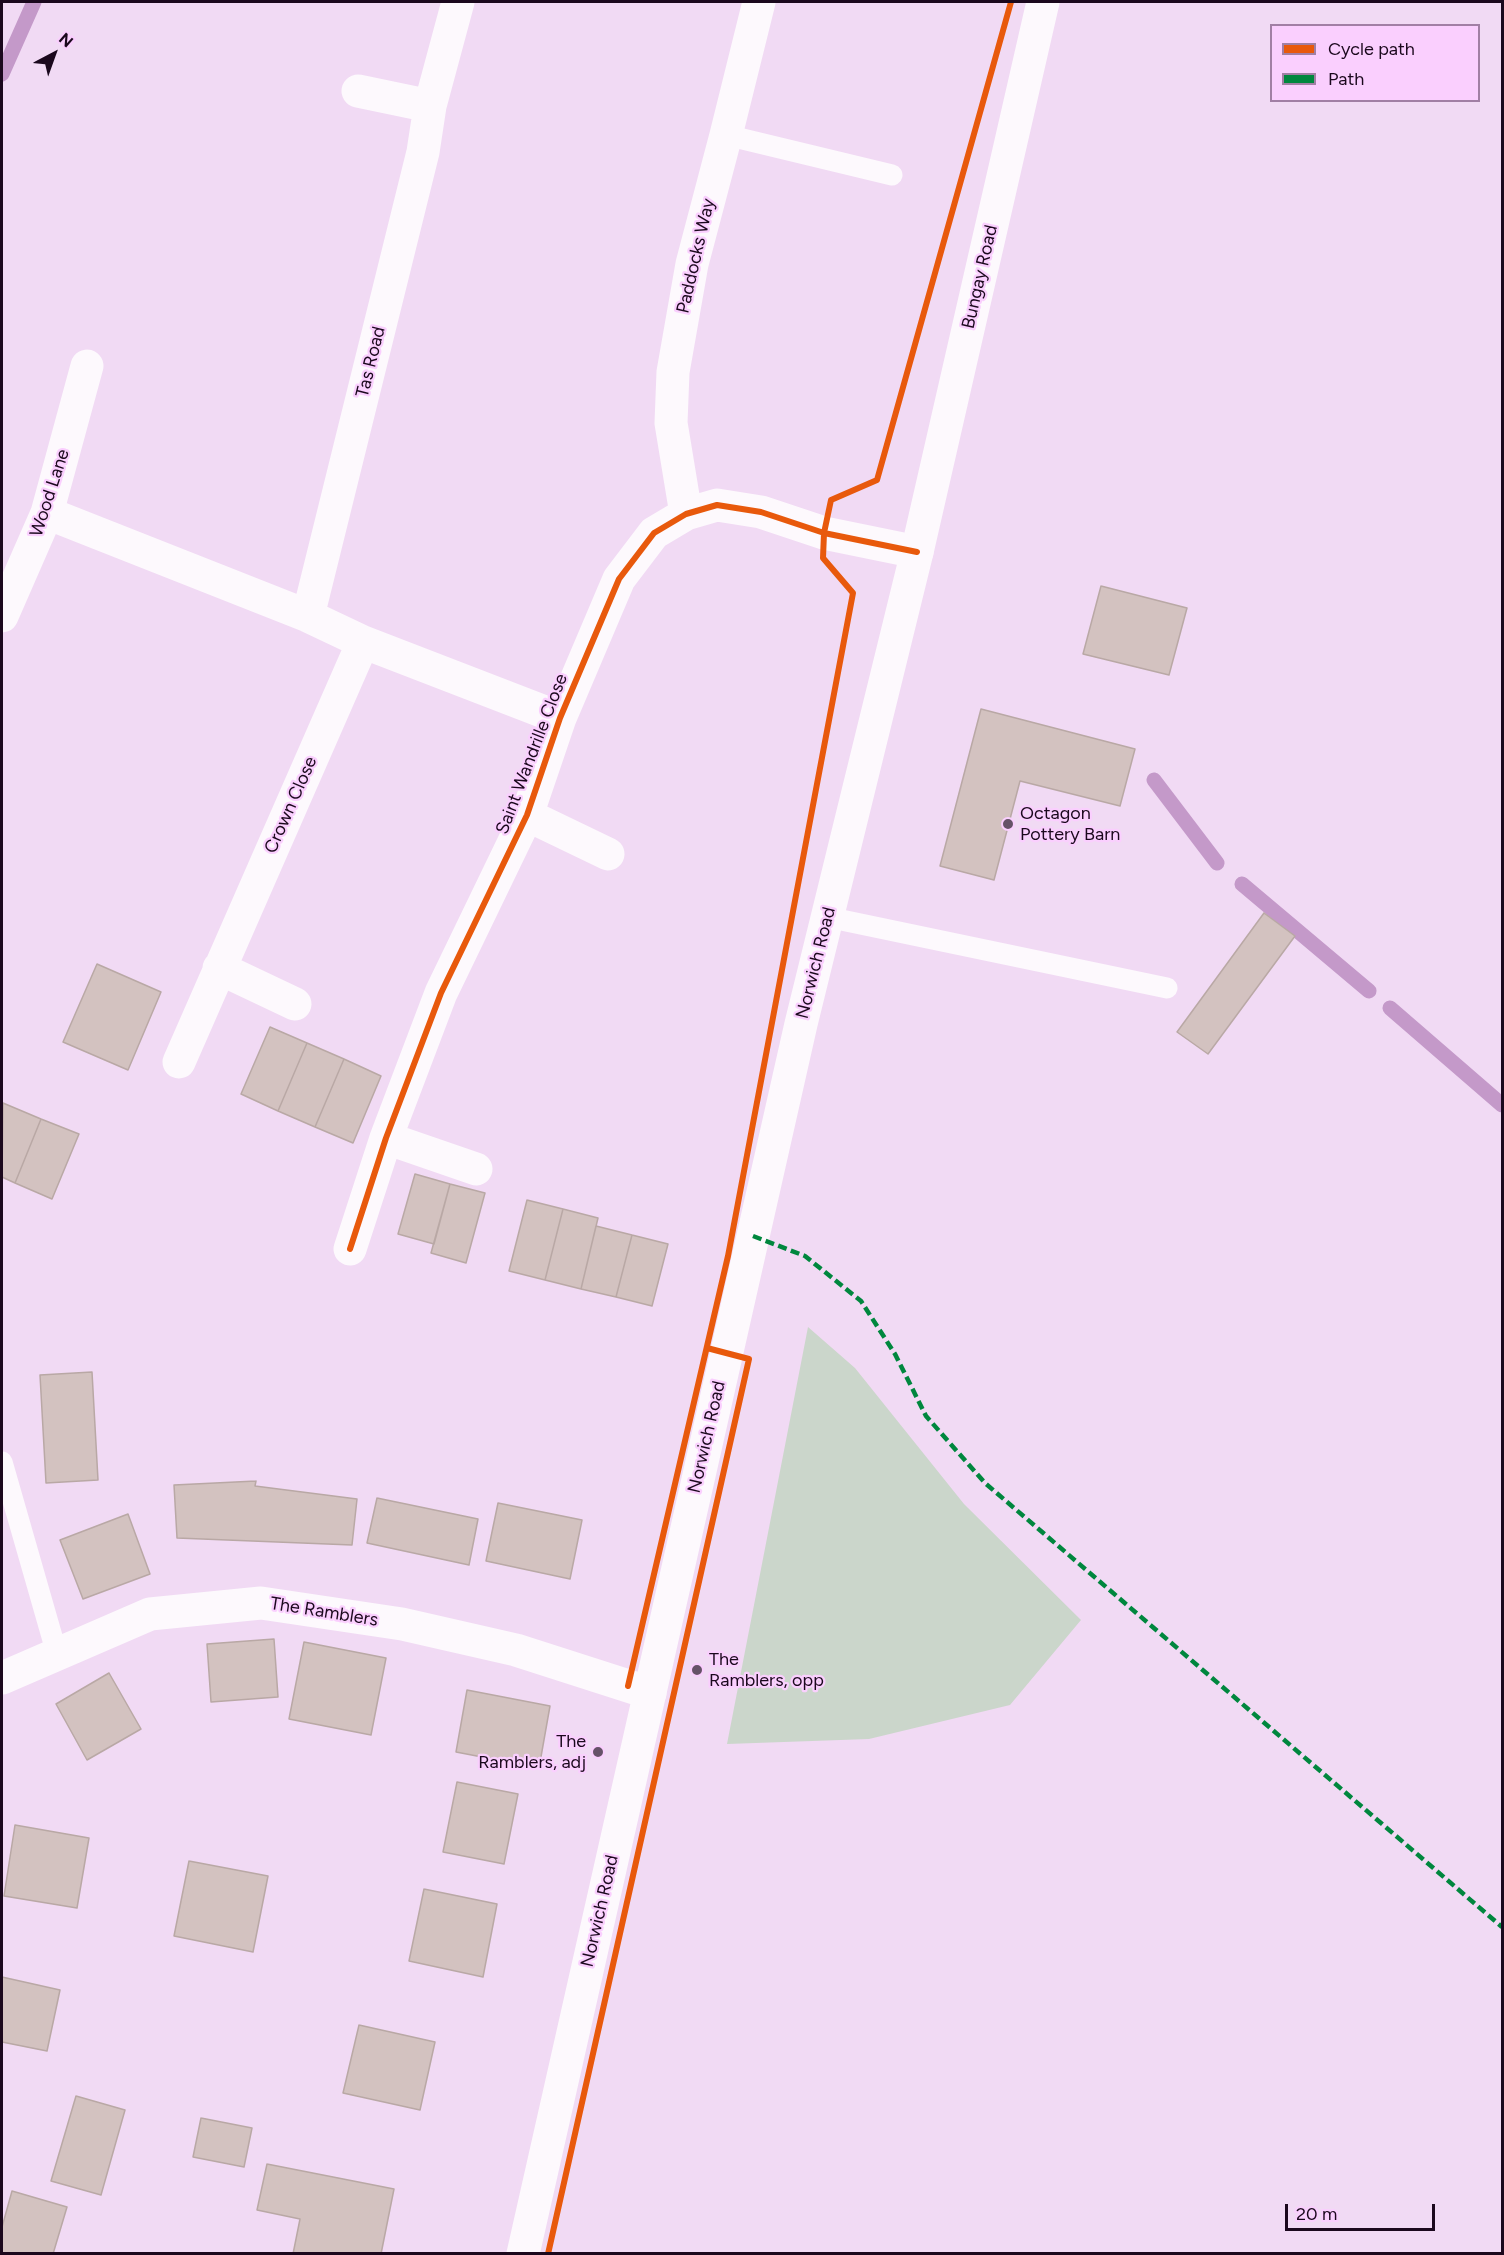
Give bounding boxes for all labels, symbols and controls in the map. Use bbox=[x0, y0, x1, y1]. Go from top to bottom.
north arrow bbox=[24, 24, 84, 84]
legend bbox=[1270, 24, 1480, 102]
text: N bbox=[55, 29, 77, 51]
text: Cycle path bbox=[1328, 38, 1415, 60]
text: Path bbox=[1328, 68, 1364, 90]
street label: Paddocks Way bbox=[672, 196, 720, 316]
street label: Bungay Road bbox=[958, 223, 1002, 331]
street label: Tas Road bbox=[352, 324, 390, 400]
street label: Wood Lane bbox=[26, 446, 74, 540]
street label: Saint Wandrille Close bbox=[491, 671, 573, 837]
street label: Crown Close bbox=[260, 753, 322, 857]
place label: Octagon Pottery Barn bbox=[1020, 803, 1120, 846]
marker: Octagon Pottery Barn bbox=[1001, 817, 1015, 831]
street label: Norwich Road bbox=[792, 905, 840, 1021]
street label: Norwich Road bbox=[684, 1379, 730, 1495]
street label: The Ramblers bbox=[269, 1593, 379, 1631]
place label: The Ramblers, opp bbox=[709, 1649, 824, 1692]
marker: The Ramblers, opp bbox=[690, 1663, 704, 1677]
place label: The Ramblers, adj bbox=[478, 1731, 586, 1774]
marker: The Ramblers, adj bbox=[591, 1745, 605, 1759]
street label: Norwich Road bbox=[577, 1853, 623, 1969]
scale bar bbox=[1288, 2192, 1438, 2230]
text: 20 m bbox=[1296, 2203, 1337, 2225]

